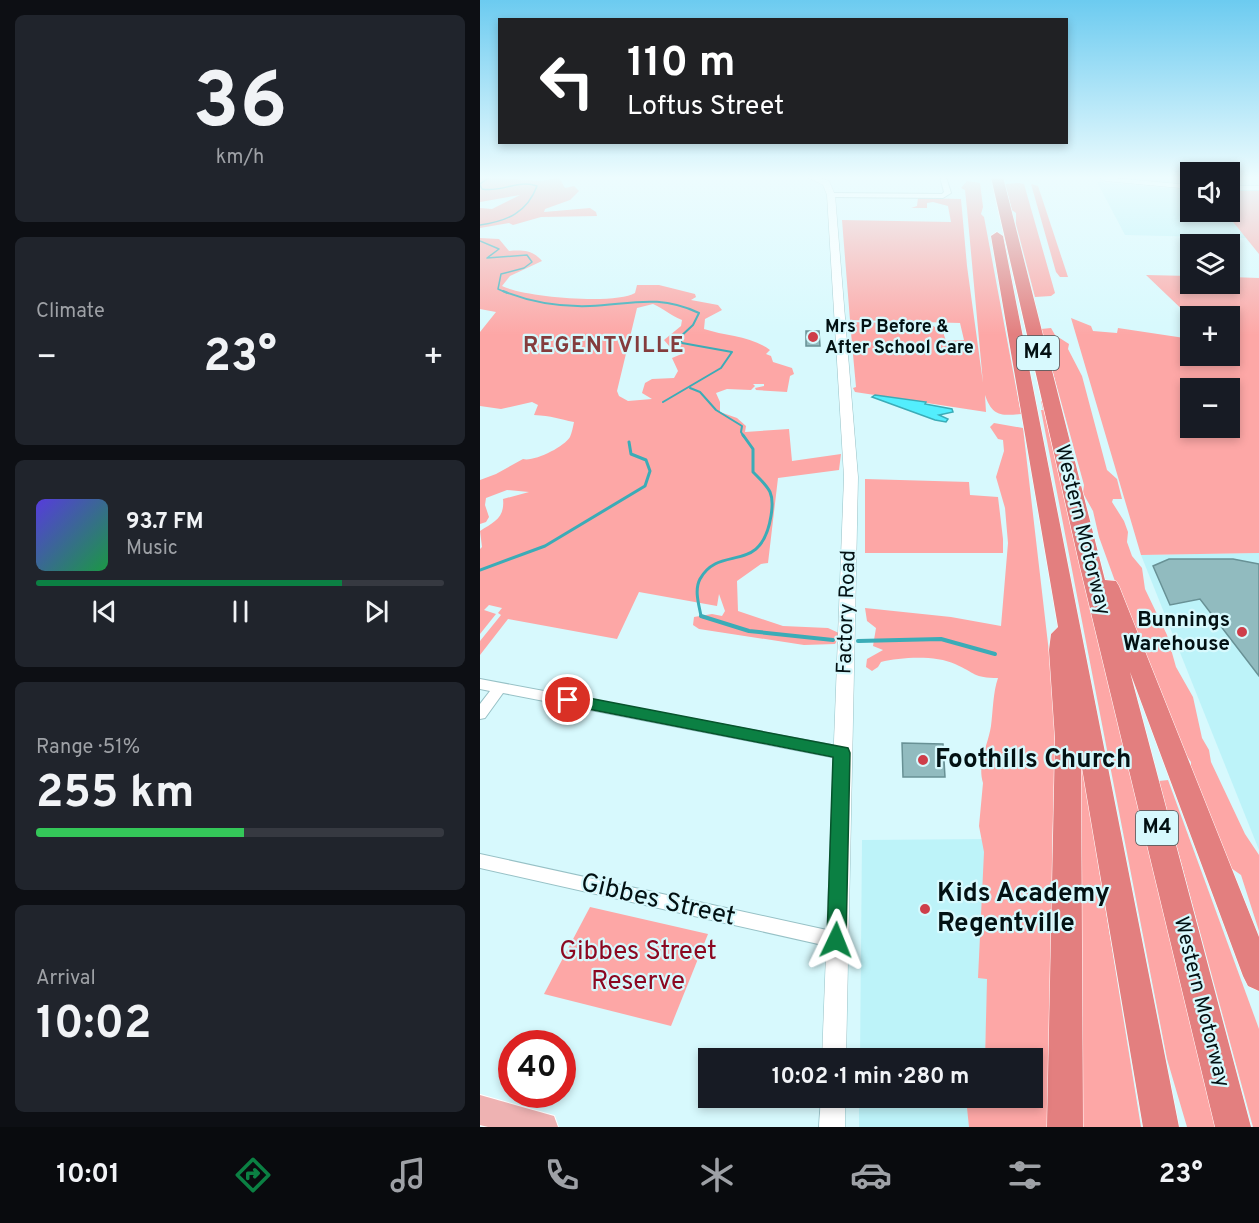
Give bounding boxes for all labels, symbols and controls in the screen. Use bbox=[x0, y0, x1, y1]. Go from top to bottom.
text: 110 m bbox=[627, 38, 736, 91]
icon: left bbox=[528, 42, 606, 120]
text: 36 bbox=[193, 56, 287, 155]
text: Loftus Street bbox=[627, 90, 784, 124]
text: km/h bbox=[216, 145, 264, 171]
map controls bbox=[1180, 162, 1240, 438]
button: sound bbox=[1180, 162, 1240, 222]
button: layers bbox=[1180, 234, 1240, 294]
text: Climate bbox=[36, 299, 105, 325]
button: + bbox=[1180, 306, 1240, 366]
place label: Mrs P Before & After School Care bbox=[825, 316, 974, 360]
text: 23° bbox=[203, 330, 277, 387]
marker: Mrs P Before & After School Care bbox=[806, 330, 820, 344]
district label: REGENTVILLE bbox=[523, 333, 685, 360]
road number: M4 bbox=[1017, 336, 1059, 370]
text: − bbox=[36, 338, 57, 380]
text: + bbox=[423, 338, 444, 380]
button: − bbox=[1180, 378, 1240, 438]
street label: Western Motorway bbox=[1048, 442, 1116, 618]
text: 93.7 FM bbox=[126, 509, 203, 536]
text: Music bbox=[126, 536, 178, 562]
street label: Factory Road bbox=[831, 549, 863, 675]
icon: previous bbox=[88, 595, 121, 628]
icon: pause bbox=[224, 595, 257, 628]
icon: next bbox=[360, 595, 393, 628]
place label: Bunnings Warehouse bbox=[1123, 607, 1230, 658]
marker: Bunnings Warehouse bbox=[1235, 625, 1249, 639]
pin bbox=[542, 674, 593, 725]
icon: arrive bbox=[551, 683, 584, 716]
text: Range · 51% bbox=[36, 735, 140, 761]
place label: Foothills Church bbox=[935, 744, 1131, 777]
marker: Foothills Church bbox=[916, 753, 930, 767]
text: 255 km bbox=[36, 766, 194, 823]
road number: M4 bbox=[1136, 811, 1178, 845]
street label: Gibbes Street bbox=[577, 867, 739, 935]
place label: Kids Academy Regentville bbox=[937, 878, 1110, 941]
marker: Kids Academy Regentville bbox=[918, 902, 932, 916]
position arrow bbox=[804, 908, 868, 972]
street label: Western Motorway bbox=[1167, 914, 1235, 1090]
park label: Gibbes Street Reserve bbox=[559, 936, 717, 999]
text: Arrival bbox=[36, 966, 96, 992]
text: 10:02 bbox=[36, 997, 152, 1054]
speed limit sign: 40 bbox=[498, 1030, 576, 1108]
text: 10:02 · 1 min · 280 m bbox=[772, 1064, 969, 1091]
icon: directions bbox=[232, 1154, 274, 1196]
icon: music bbox=[387, 1154, 429, 1196]
icon: phone bbox=[541, 1154, 583, 1196]
icon: climate bbox=[696, 1154, 738, 1196]
icon: car bbox=[850, 1154, 892, 1196]
icon: filters bbox=[1004, 1154, 1046, 1196]
text: 10:01 bbox=[56, 1158, 120, 1192]
text: 23° bbox=[1159, 1158, 1203, 1192]

